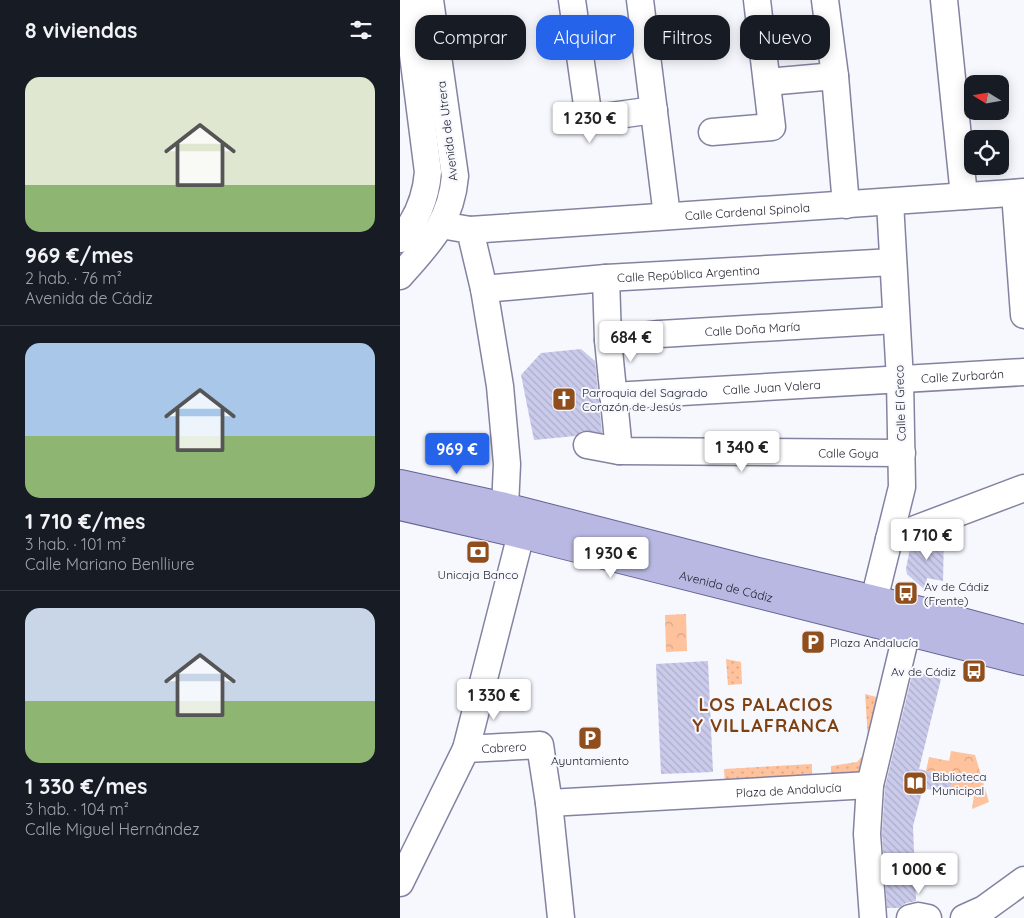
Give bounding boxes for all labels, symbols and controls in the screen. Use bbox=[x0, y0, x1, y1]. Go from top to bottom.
chip: Comprar bbox=[415, 15, 526, 60]
chip: Alquilar bbox=[536, 15, 634, 60]
chip: Filtros bbox=[644, 15, 730, 60]
chip: Nuevo bbox=[740, 15, 830, 60]
icon: filters bbox=[347, 16, 375, 44]
text: 8 viviendas bbox=[25, 17, 137, 43]
north arrow bbox=[964, 75, 1009, 120]
map controls bbox=[964, 75, 1009, 175]
street label: Avenida de Utrera bbox=[433, 80, 461, 182]
pin: 1 230 € bbox=[544, 102, 636, 144]
text: 1 230 € bbox=[564, 108, 616, 128]
icon: home bbox=[155, 110, 245, 200]
button: locate bbox=[964, 130, 1009, 175]
street label: Calle Cardenal Spinola bbox=[684, 199, 810, 223]
text: 969 €/mes bbox=[25, 242, 133, 268]
street label: Calle República Argentina bbox=[617, 262, 760, 285]
text: 2 hab. · 76 m² bbox=[25, 268, 122, 288]
text: Avenida de Cádiz bbox=[25, 288, 153, 308]
street label: Calle Doña María bbox=[704, 318, 801, 339]
pin: 684 € bbox=[596, 320, 666, 363]
text: 684 € bbox=[610, 327, 652, 347]
street label: Calle El Greco bbox=[891, 365, 909, 441]
street label: Calle Zurbarán bbox=[921, 366, 1004, 386]
icon: home bbox=[155, 375, 245, 465]
street label: Calle Juan Valera bbox=[722, 376, 821, 397]
place label: Parroquia del Sagrado Corazón de Jesús bbox=[582, 385, 708, 414]
church icon: Parroquia del Sagrado Corazón de Jesús bbox=[551, 386, 577, 412]
pin: 1 340 € bbox=[696, 430, 788, 473]
pin: 969 € bbox=[422, 432, 492, 475]
text: 1 340 € bbox=[715, 437, 769, 457]
text: 969 € bbox=[436, 439, 478, 459]
street label: Calle Goya bbox=[818, 445, 879, 460]
text: 1 710 €/mes bbox=[25, 508, 145, 534]
pin: 1 710 € bbox=[881, 518, 973, 561]
text: 1 710 € bbox=[902, 525, 952, 545]
text: 3 hab. · 101 m² bbox=[25, 534, 126, 554]
pin: 1 930 € bbox=[565, 536, 657, 579]
bank icon: Unicaja Banco bbox=[465, 539, 491, 565]
text: 1 930 € bbox=[585, 543, 637, 563]
text: Calle Mariano Benlliure bbox=[25, 554, 195, 574]
place label: Unicaja Banco bbox=[438, 567, 518, 582]
street label: Avenida de Cádiz bbox=[678, 567, 775, 605]
place label: Av de Cádiz (Frente) bbox=[924, 579, 989, 608]
bus stop icon: Av de Cádiz (Frente) bbox=[893, 580, 919, 606]
parking icon: Plaza Andalucía bbox=[800, 629, 826, 655]
place label: Plaza Andalucía bbox=[830, 635, 918, 650]
icon: home bbox=[155, 640, 245, 730]
bus stop icon: Av de Cádiz bbox=[961, 658, 987, 684]
place label: Av de Cádiz bbox=[891, 664, 956, 679]
pin: 1 330 € bbox=[448, 678, 540, 721]
text: 1 330 € bbox=[468, 685, 520, 705]
district label: LOS PALACIOS Y VILLAFRANCA bbox=[692, 693, 840, 737]
parking icon: Ayuntamiento bbox=[577, 725, 603, 751]
street label: Cabrero bbox=[481, 738, 527, 756]
place label: Ayuntamiento bbox=[551, 753, 629, 768]
place label: Biblioteca Municipal bbox=[932, 769, 987, 798]
library icon: Biblioteca Municipal bbox=[902, 770, 928, 796]
text: 1 330 €/mes bbox=[25, 773, 147, 799]
street label: Plaza de Andalucía bbox=[735, 779, 842, 800]
text: 3 hab. · 104 m² bbox=[25, 799, 129, 819]
text: Calle Miguel Hernández bbox=[25, 819, 200, 839]
pin: 1 000 € bbox=[873, 852, 965, 895]
text: 1 000 € bbox=[892, 859, 946, 879]

